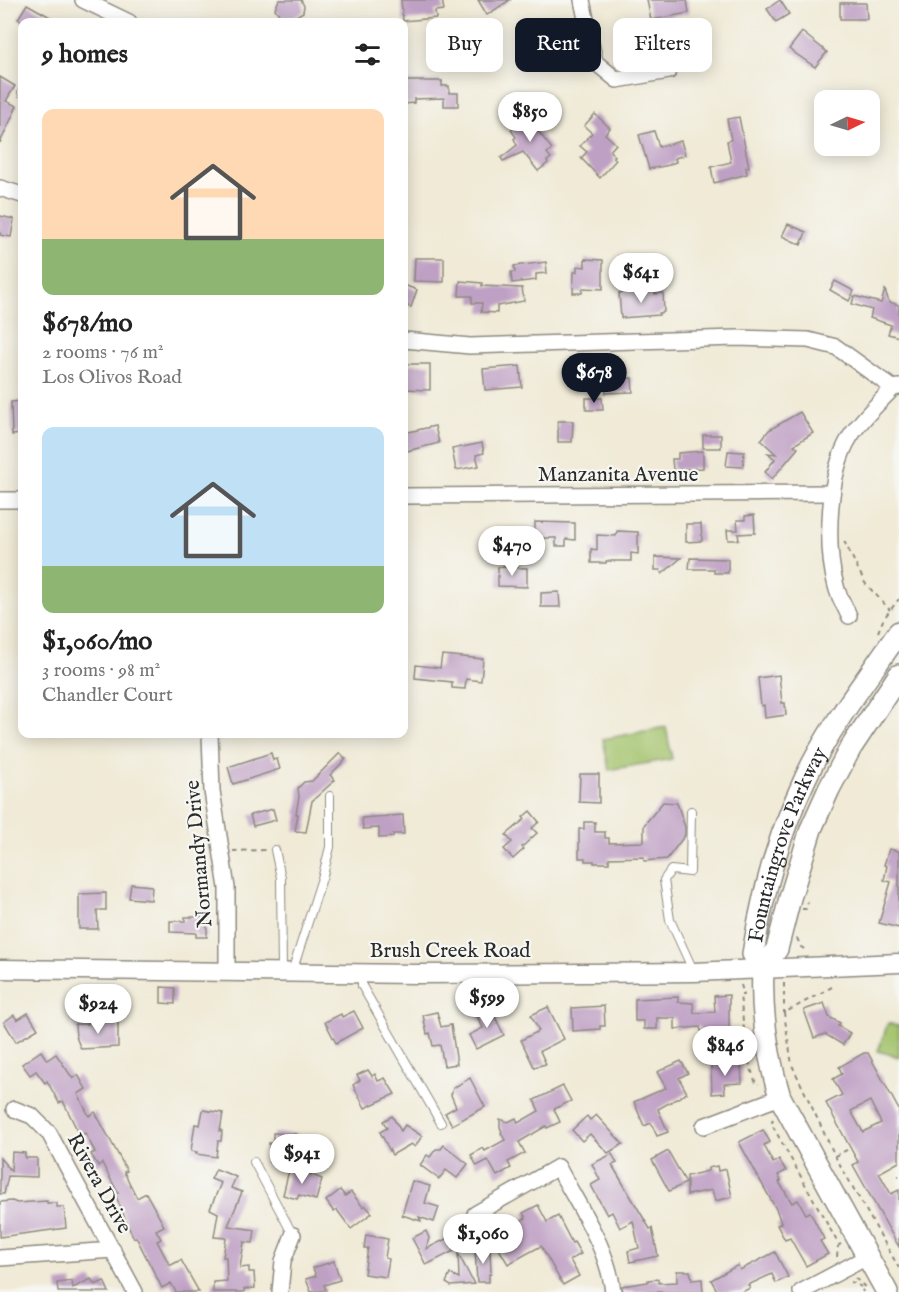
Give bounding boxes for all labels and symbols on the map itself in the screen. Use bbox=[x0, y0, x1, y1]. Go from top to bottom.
north arrow bbox=[814, 90, 880, 156]
pin: $850 bbox=[494, 92, 566, 143]
pin: $641 bbox=[605, 253, 677, 304]
pin: $678 bbox=[558, 353, 630, 404]
street label: Manzanita Avenue bbox=[538, 462, 699, 489]
pin: $470 bbox=[476, 526, 548, 577]
street label: Fountaingrove Parkway bbox=[743, 742, 834, 945]
street label: Normandy Drive bbox=[180, 779, 219, 929]
street label: Brush Creek Road bbox=[370, 938, 531, 965]
pin: $599 bbox=[451, 978, 523, 1029]
pin: $924 bbox=[62, 984, 134, 1035]
pin: $846 bbox=[689, 1026, 761, 1077]
street label: Rivera Drive bbox=[60, 1129, 137, 1239]
pin: $941 bbox=[266, 1134, 338, 1185]
pin: $1,060 bbox=[434, 1214, 532, 1265]

